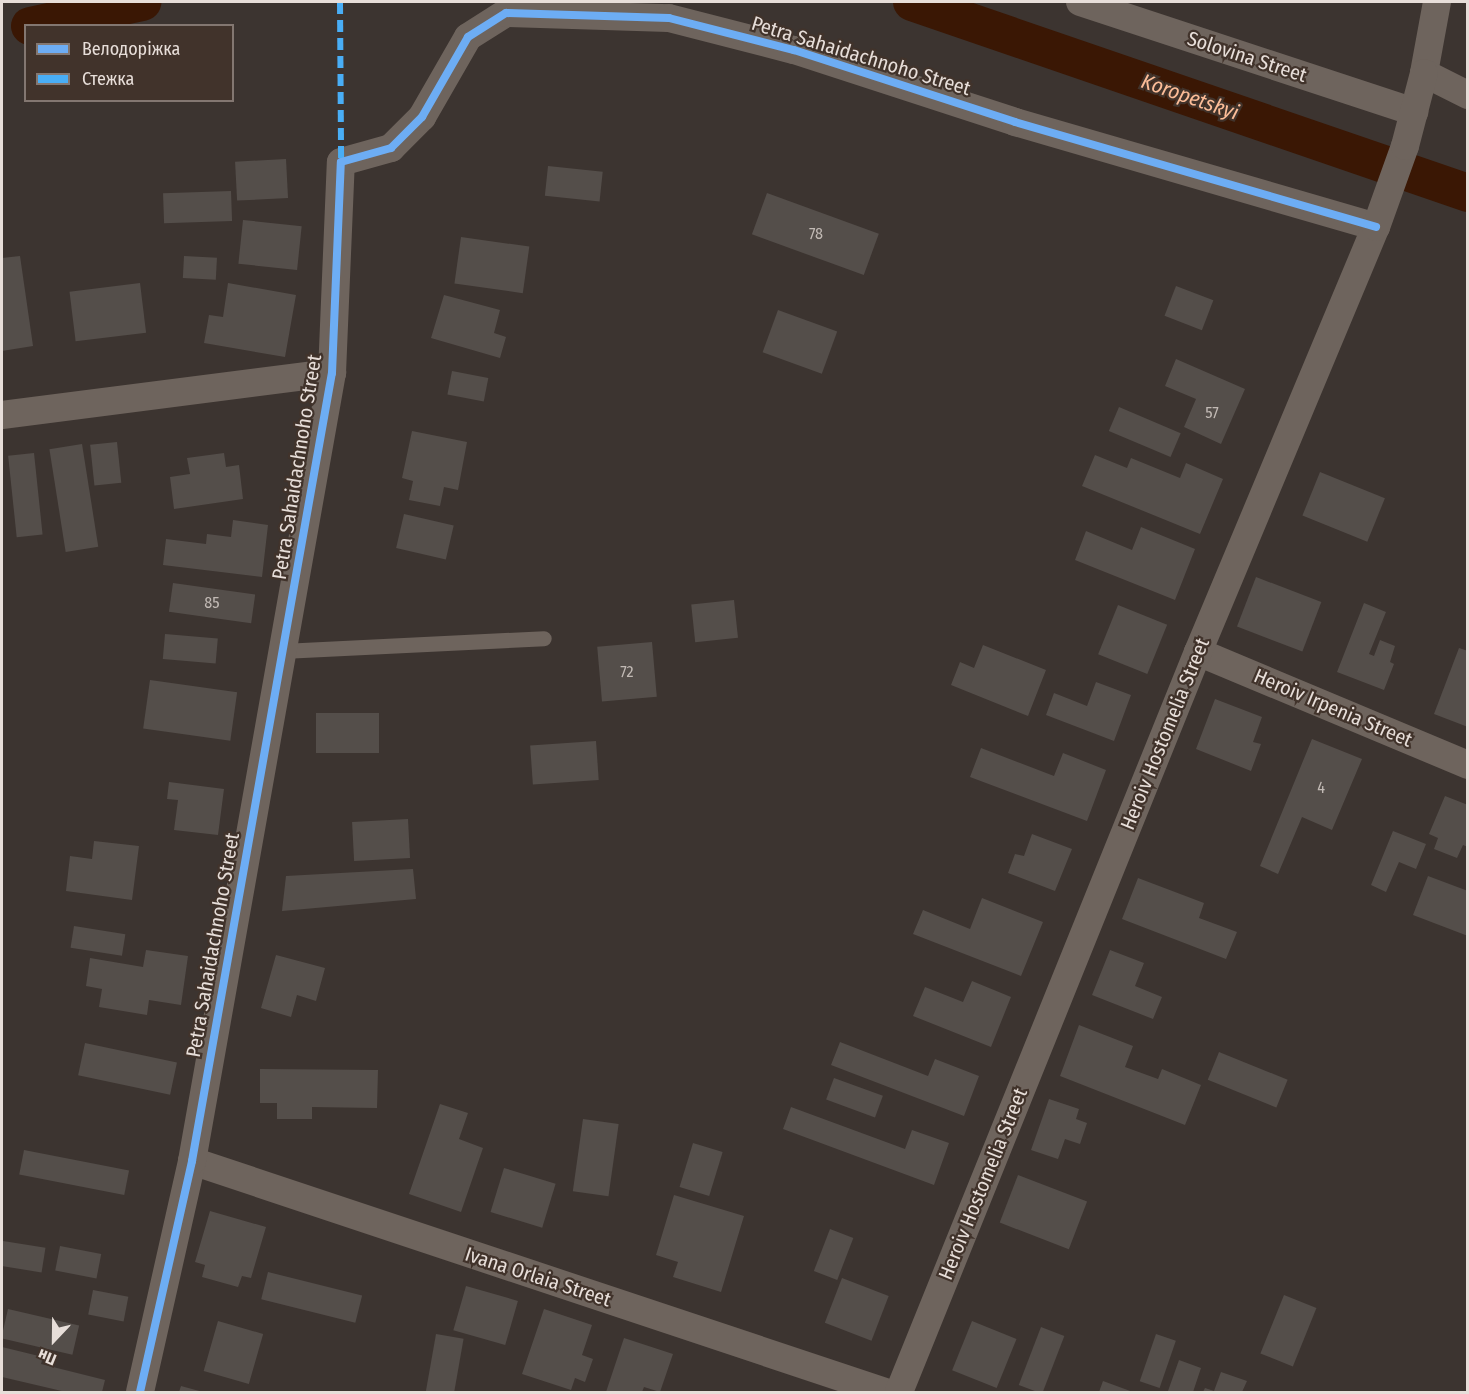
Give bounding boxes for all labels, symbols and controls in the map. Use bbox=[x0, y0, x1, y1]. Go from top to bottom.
street label: Petra Sahaidachnoho Street bbox=[749, 11, 973, 101]
legend bbox=[24, 24, 234, 102]
street label: Solovina Street bbox=[1184, 26, 1310, 88]
text: Велодоріжка bbox=[82, 38, 180, 60]
text: Стежка bbox=[82, 68, 134, 90]
water label: Koropetskyi bbox=[1138, 69, 1242, 125]
house number: 78 bbox=[809, 224, 823, 244]
street label: Petra Sahaidachnoho Street bbox=[267, 353, 327, 581]
house number: 57 bbox=[1205, 403, 1219, 423]
house number: 85 bbox=[204, 593, 220, 613]
street label: Heroiv Hostomelia Street bbox=[1116, 635, 1214, 833]
house number: 72 bbox=[620, 662, 634, 682]
street label: Heroiv Irpenia Street bbox=[1250, 664, 1416, 752]
house number: 4 bbox=[1317, 778, 1325, 798]
street label: Petra Sahaidachnoho Street bbox=[181, 831, 245, 1059]
street label: Heroiv Hostomelia Street bbox=[934, 1085, 1032, 1283]
street label: Ivana Orlaia Street bbox=[462, 1242, 614, 1312]
north arrow bbox=[24, 1310, 84, 1370]
text: Пн bbox=[35, 1345, 59, 1369]

